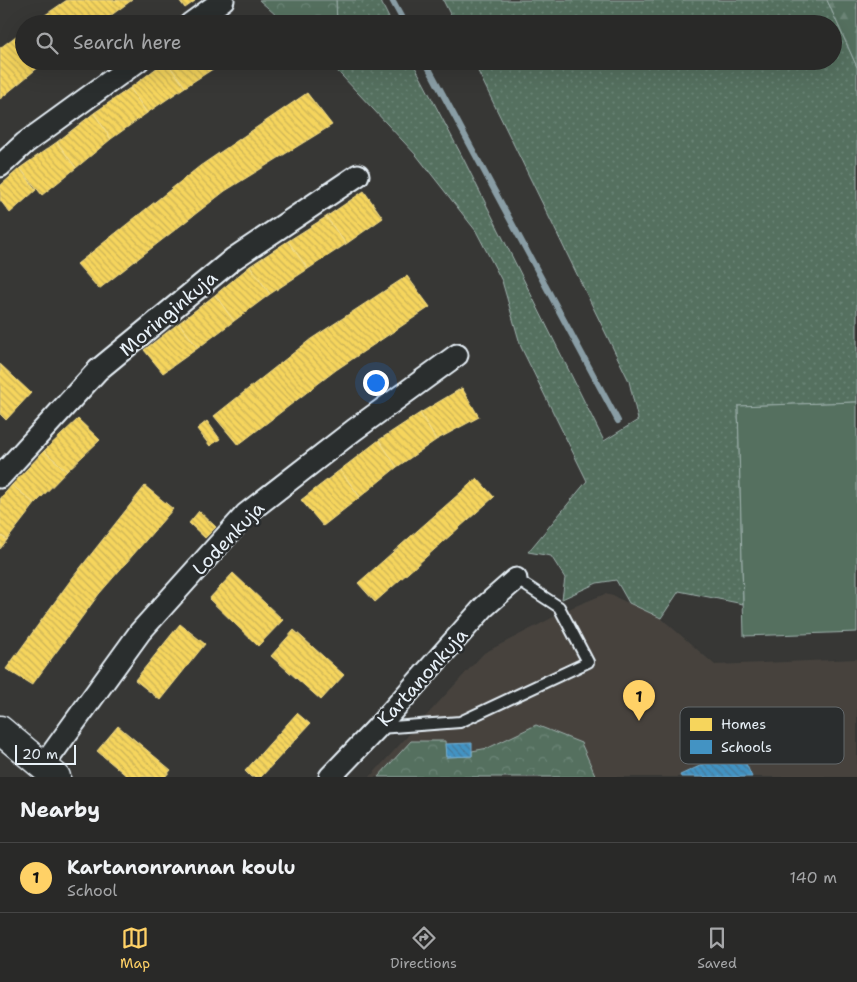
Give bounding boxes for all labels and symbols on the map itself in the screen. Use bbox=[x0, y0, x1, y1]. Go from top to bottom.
street label: Moringinkuja bbox=[114, 265, 223, 362]
your location bbox=[363, 370, 389, 396]
street label: Lodenkuja bbox=[187, 496, 270, 581]
street label: Kartanonkuja bbox=[372, 623, 473, 732]
pin: 1 bbox=[623, 680, 655, 721]
legend bbox=[680, 707, 844, 764]
text: Homes bbox=[721, 715, 766, 733]
text: Schools bbox=[721, 738, 772, 756]
scale bar bbox=[15, 742, 76, 765]

